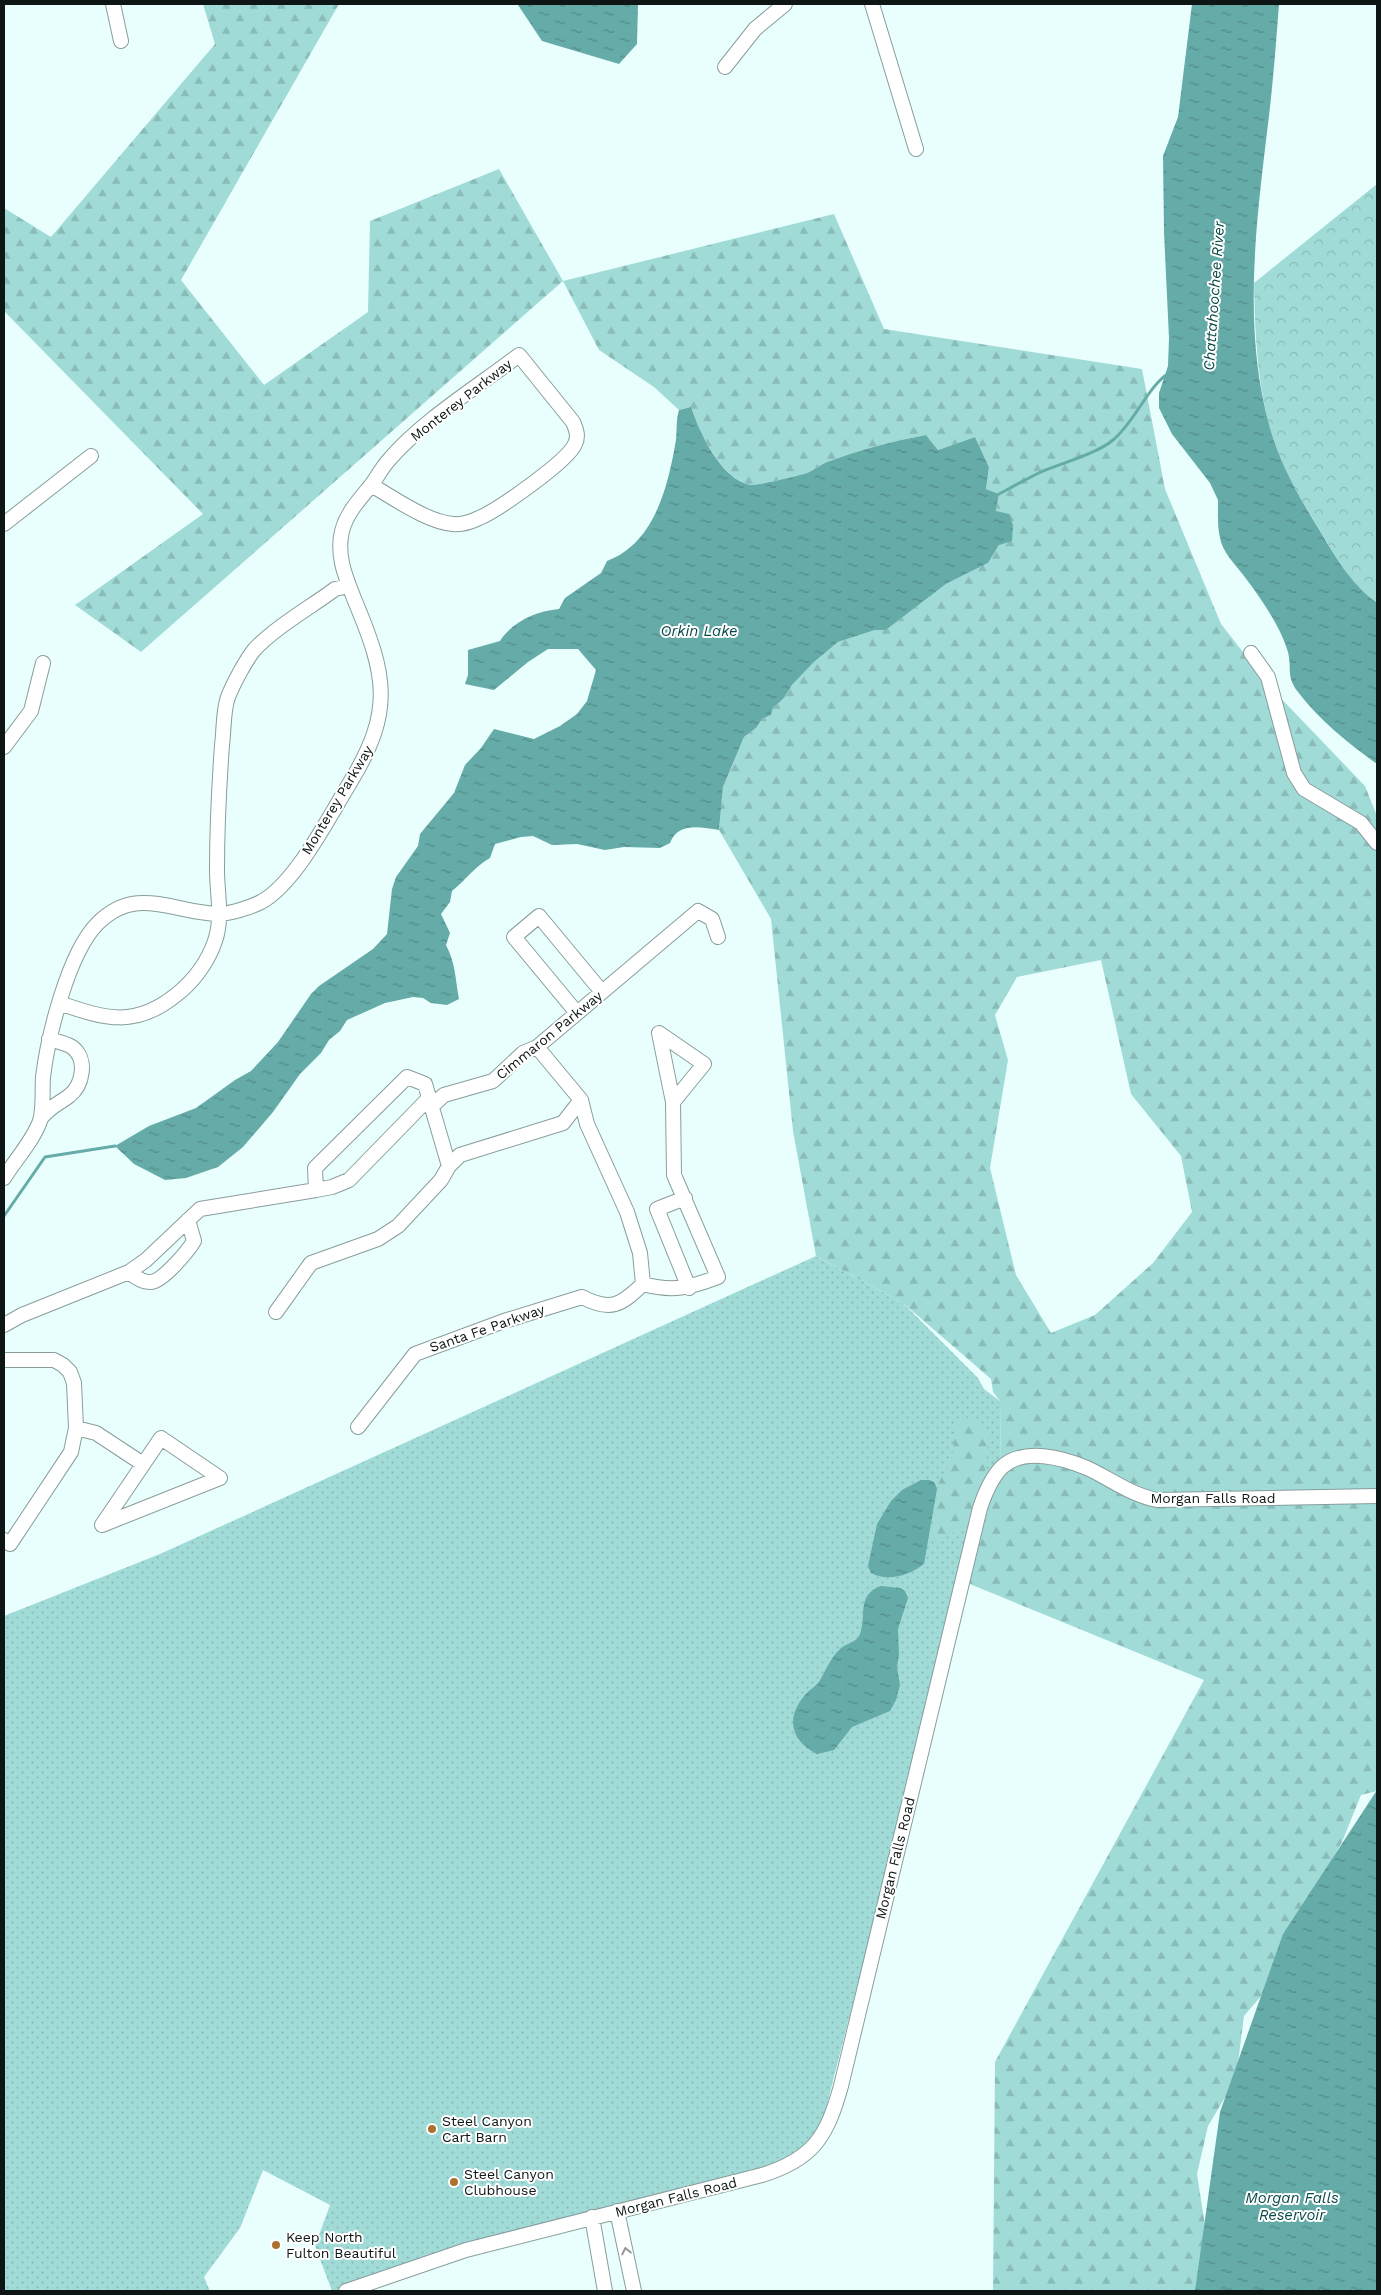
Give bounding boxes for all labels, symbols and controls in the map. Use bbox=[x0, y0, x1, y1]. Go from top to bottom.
water label: Chattahoochee River bbox=[1200, 219, 1228, 371]
street label: Monterey Parkway bbox=[407, 355, 515, 444]
water label: Orkin Lake bbox=[660, 622, 738, 640]
street label: Monterey Parkway bbox=[298, 742, 376, 857]
street label: Cimmaron Parkway bbox=[493, 987, 606, 1083]
street label: Santa Fe Parkway bbox=[427, 1301, 547, 1355]
street label: Morgan Falls Road bbox=[1150, 1490, 1276, 1506]
street label: Morgan Falls Road bbox=[872, 1795, 918, 1921]
place label: Steel Canyon Cart Barn bbox=[442, 2113, 532, 2145]
marker: Steel Canyon Cart Barn bbox=[426, 2123, 438, 2135]
place label: Steel Canyon Clubhouse bbox=[464, 2166, 554, 2198]
street label: Morgan Falls Road bbox=[613, 2174, 739, 2220]
marker: Steel Canyon Clubhouse bbox=[448, 2176, 460, 2188]
water label: Morgan Falls Reservoir bbox=[1245, 2189, 1339, 2224]
place label: Keep North Fulton Beautiful bbox=[286, 2229, 397, 2261]
marker: Keep North Fulton Beautiful bbox=[270, 2239, 282, 2251]
one-way arrow bbox=[621, 2247, 632, 2256]

